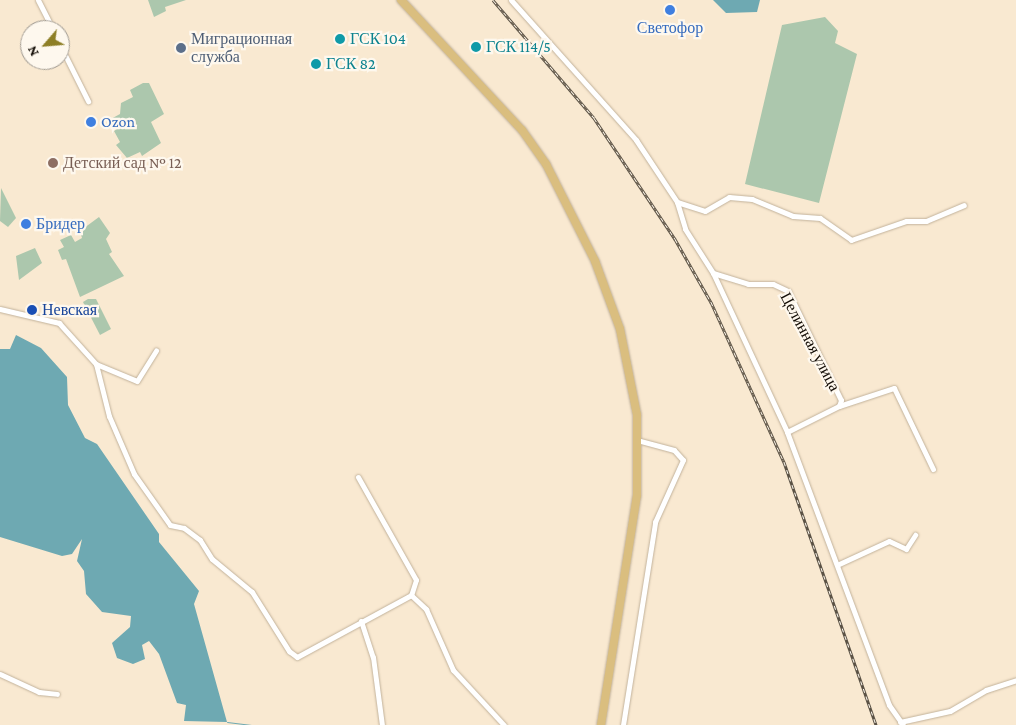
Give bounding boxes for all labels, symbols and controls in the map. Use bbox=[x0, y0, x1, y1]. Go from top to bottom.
marker: Светофор bbox=[664, 4, 676, 16]
place label: Светофор bbox=[637, 18, 703, 38]
north arrow bbox=[20, 20, 70, 70]
place label: Миграционная служба bbox=[191, 29, 292, 67]
place label: ГСК 104 bbox=[350, 29, 406, 49]
marker: ГСК 104 bbox=[334, 33, 346, 45]
place label: ГСК 114/5 bbox=[486, 37, 551, 57]
marker: ГСК 114/5 bbox=[470, 41, 482, 53]
marker: Миграционная служба bbox=[175, 42, 187, 54]
text: N bbox=[23, 43, 42, 59]
place label: ГСК 82 bbox=[326, 54, 376, 74]
marker: ГСК 82 bbox=[310, 58, 322, 70]
place label: Ozon bbox=[101, 112, 135, 132]
marker: Ozon bbox=[85, 116, 97, 128]
place label: Детский сад № 12 bbox=[63, 153, 182, 173]
marker: Детский сад № 12 bbox=[47, 157, 59, 169]
place label: Бридер bbox=[36, 214, 85, 234]
marker: Бридер bbox=[20, 218, 32, 230]
street label: Целинная улица bbox=[776, 289, 844, 395]
place label: Невская bbox=[42, 300, 97, 320]
marker: Невская bbox=[26, 304, 38, 316]

